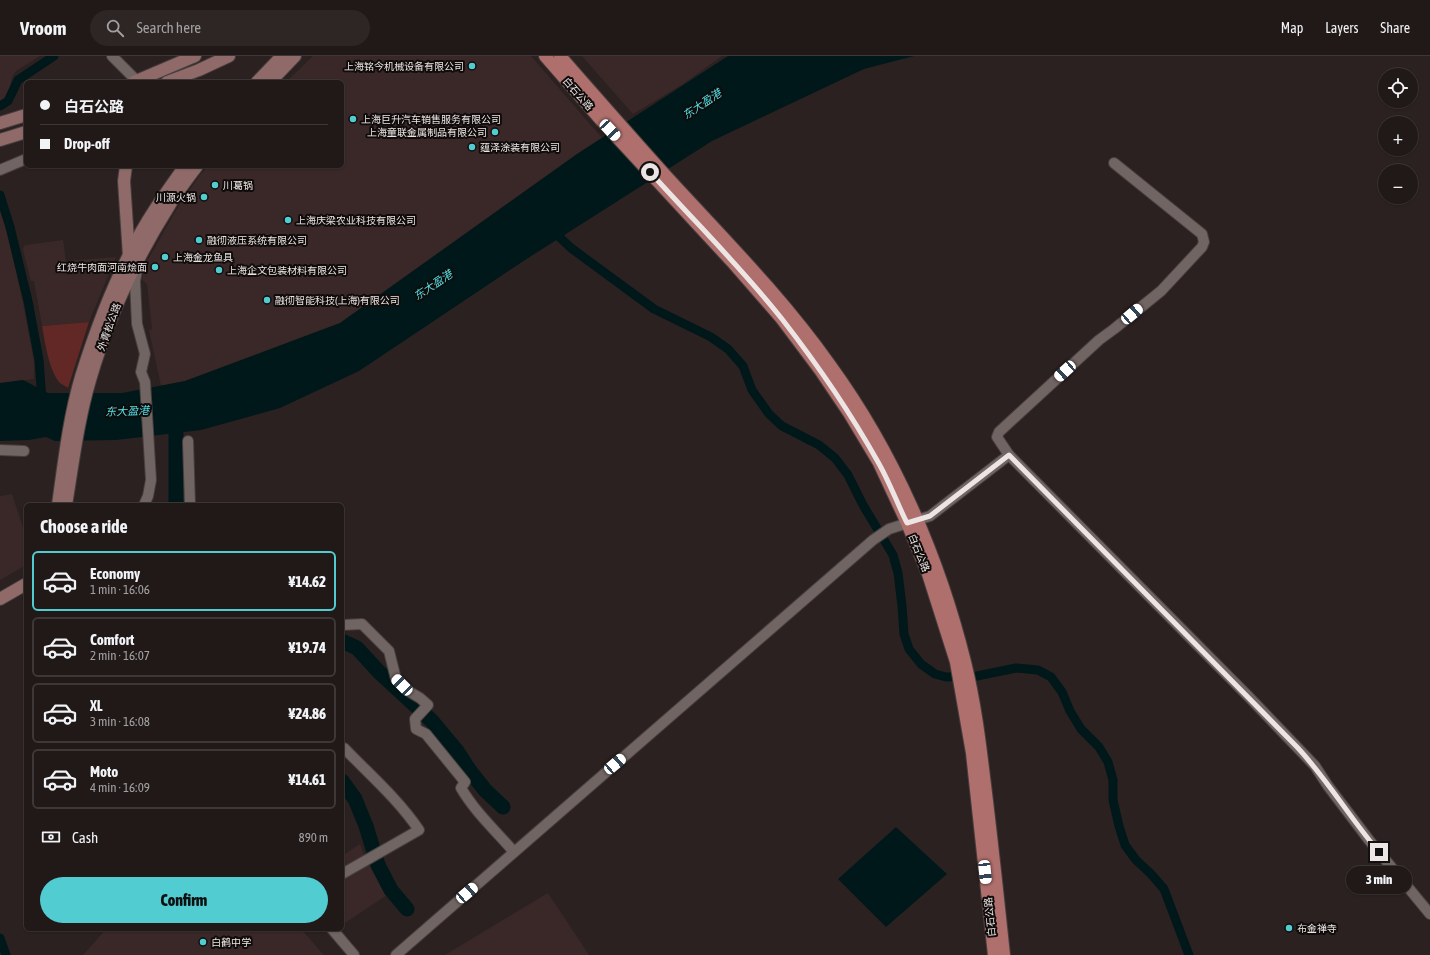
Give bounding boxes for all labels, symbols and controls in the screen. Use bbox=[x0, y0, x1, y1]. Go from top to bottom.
search box bbox=[90, 10, 370, 46]
text: Vroom bbox=[20, 17, 66, 39]
icon: search bbox=[104, 17, 126, 39]
text: Search here bbox=[136, 19, 201, 36]
text: Map bbox=[1281, 20, 1303, 36]
text: Layers bbox=[1325, 20, 1358, 36]
text: Share bbox=[1380, 20, 1410, 36]
place label: 上海铭今机械设备有限公司 bbox=[344, 61, 464, 72]
marker: 上海铭今机械设备有限公司 bbox=[467, 61, 477, 71]
map controls bbox=[1378, 68, 1418, 204]
button: locate bbox=[1378, 68, 1418, 108]
street label: 白石公路 bbox=[561, 75, 595, 113]
water label: 东大盈港 bbox=[680, 86, 725, 121]
text: 白石公路 bbox=[64, 98, 124, 115]
marker: 上海巨升汽车销售服务有限公司 bbox=[348, 114, 358, 124]
place label: 上海巨升汽车销售服务有限公司 bbox=[361, 114, 501, 125]
button: + bbox=[1378, 116, 1418, 156]
car bbox=[597, 117, 623, 143]
place label: 上海童联金属制品有限公司 bbox=[367, 127, 487, 138]
marker: 上海童联金属制品有限公司 bbox=[490, 127, 500, 137]
text: Drop-off bbox=[64, 135, 110, 152]
marker: 蕴泽涂装有限公司 bbox=[467, 142, 477, 152]
place label: 蕴泽涂装有限公司 bbox=[480, 142, 560, 153]
route start bbox=[641, 163, 659, 181]
button: − bbox=[1378, 164, 1418, 204]
marker: 川葛锅 bbox=[210, 180, 220, 190]
place label: 川葛锅 bbox=[223, 180, 253, 191]
place label: 川源火锅 bbox=[156, 192, 196, 203]
marker: 川源火锅 bbox=[199, 192, 209, 202]
marker: 上海庆梁农业科技有限公司 bbox=[283, 215, 293, 225]
place label: 上海庆梁农业科技有限公司 bbox=[296, 215, 416, 226]
marker: 融彻液压系统有限公司 bbox=[194, 235, 204, 245]
place label: 融彻液压系统有限公司 bbox=[207, 235, 307, 246]
marker: 上海金龙鱼具 bbox=[160, 252, 170, 262]
place label: 上海金龙鱼具 bbox=[173, 252, 233, 263]
place label: 红烧牛肉面河南烩面 bbox=[57, 262, 147, 273]
marker: 红烧牛肉面河南烩面 bbox=[150, 262, 160, 272]
marker: 上海企文包装材料有限公司 bbox=[214, 265, 224, 275]
place label: 上海企文包装材料有限公司 bbox=[227, 265, 347, 276]
water label: 东大盈港 bbox=[411, 267, 456, 302]
marker: 融彻智能科技(上海)有限公司 bbox=[262, 295, 272, 305]
place label: 融彻智能科技(上海)有限公司 bbox=[275, 295, 400, 306]
street label: 外青松公路 bbox=[95, 302, 123, 352]
car bbox=[1119, 302, 1145, 326]
car bbox=[1052, 359, 1078, 383]
water label: 东大盈港 bbox=[105, 404, 151, 418]
text: Choose a ride bbox=[40, 516, 128, 537]
street label: 白石公路 bbox=[906, 532, 932, 574]
icon: car bbox=[42, 563, 78, 599]
text: Economy bbox=[90, 565, 140, 582]
text: ¥14.62 bbox=[288, 573, 326, 590]
text: 1 min · 16:06 bbox=[90, 582, 150, 597]
icon: car bbox=[42, 629, 78, 665]
text: Comfort bbox=[90, 631, 134, 648]
text: ¥19.74 bbox=[288, 639, 326, 656]
text: 2 min · 16:07 bbox=[90, 648, 150, 663]
car bbox=[389, 672, 415, 698]
icon: car bbox=[42, 695, 78, 731]
text: XL bbox=[90, 697, 103, 714]
text: ¥24.86 bbox=[288, 705, 326, 722]
text: 3 min · 16:08 bbox=[90, 714, 150, 729]
car bbox=[602, 752, 628, 776]
icon: car bbox=[42, 761, 78, 797]
text: Moto bbox=[90, 763, 118, 780]
text: ¥14.61 bbox=[288, 771, 326, 788]
text: 4 min · 16:09 bbox=[90, 780, 150, 795]
icon: cash bbox=[40, 826, 62, 848]
text: Cash bbox=[72, 829, 98, 846]
text: 890 m bbox=[299, 830, 328, 845]
route end bbox=[1370, 843, 1388, 861]
car bbox=[978, 859, 992, 885]
callout: 3 min bbox=[1346, 866, 1412, 894]
text: 3 min bbox=[1366, 872, 1392, 887]
button: Confirm bbox=[40, 877, 328, 923]
car bbox=[454, 881, 480, 905]
street label: 白石公路 bbox=[982, 897, 998, 937]
marker: 布金禅寺 bbox=[1284, 923, 1294, 933]
place label: 布金禅寺 bbox=[1297, 923, 1337, 934]
marker: 白鹤中学 bbox=[198, 937, 208, 947]
place label: 白鹤中学 bbox=[211, 937, 251, 948]

